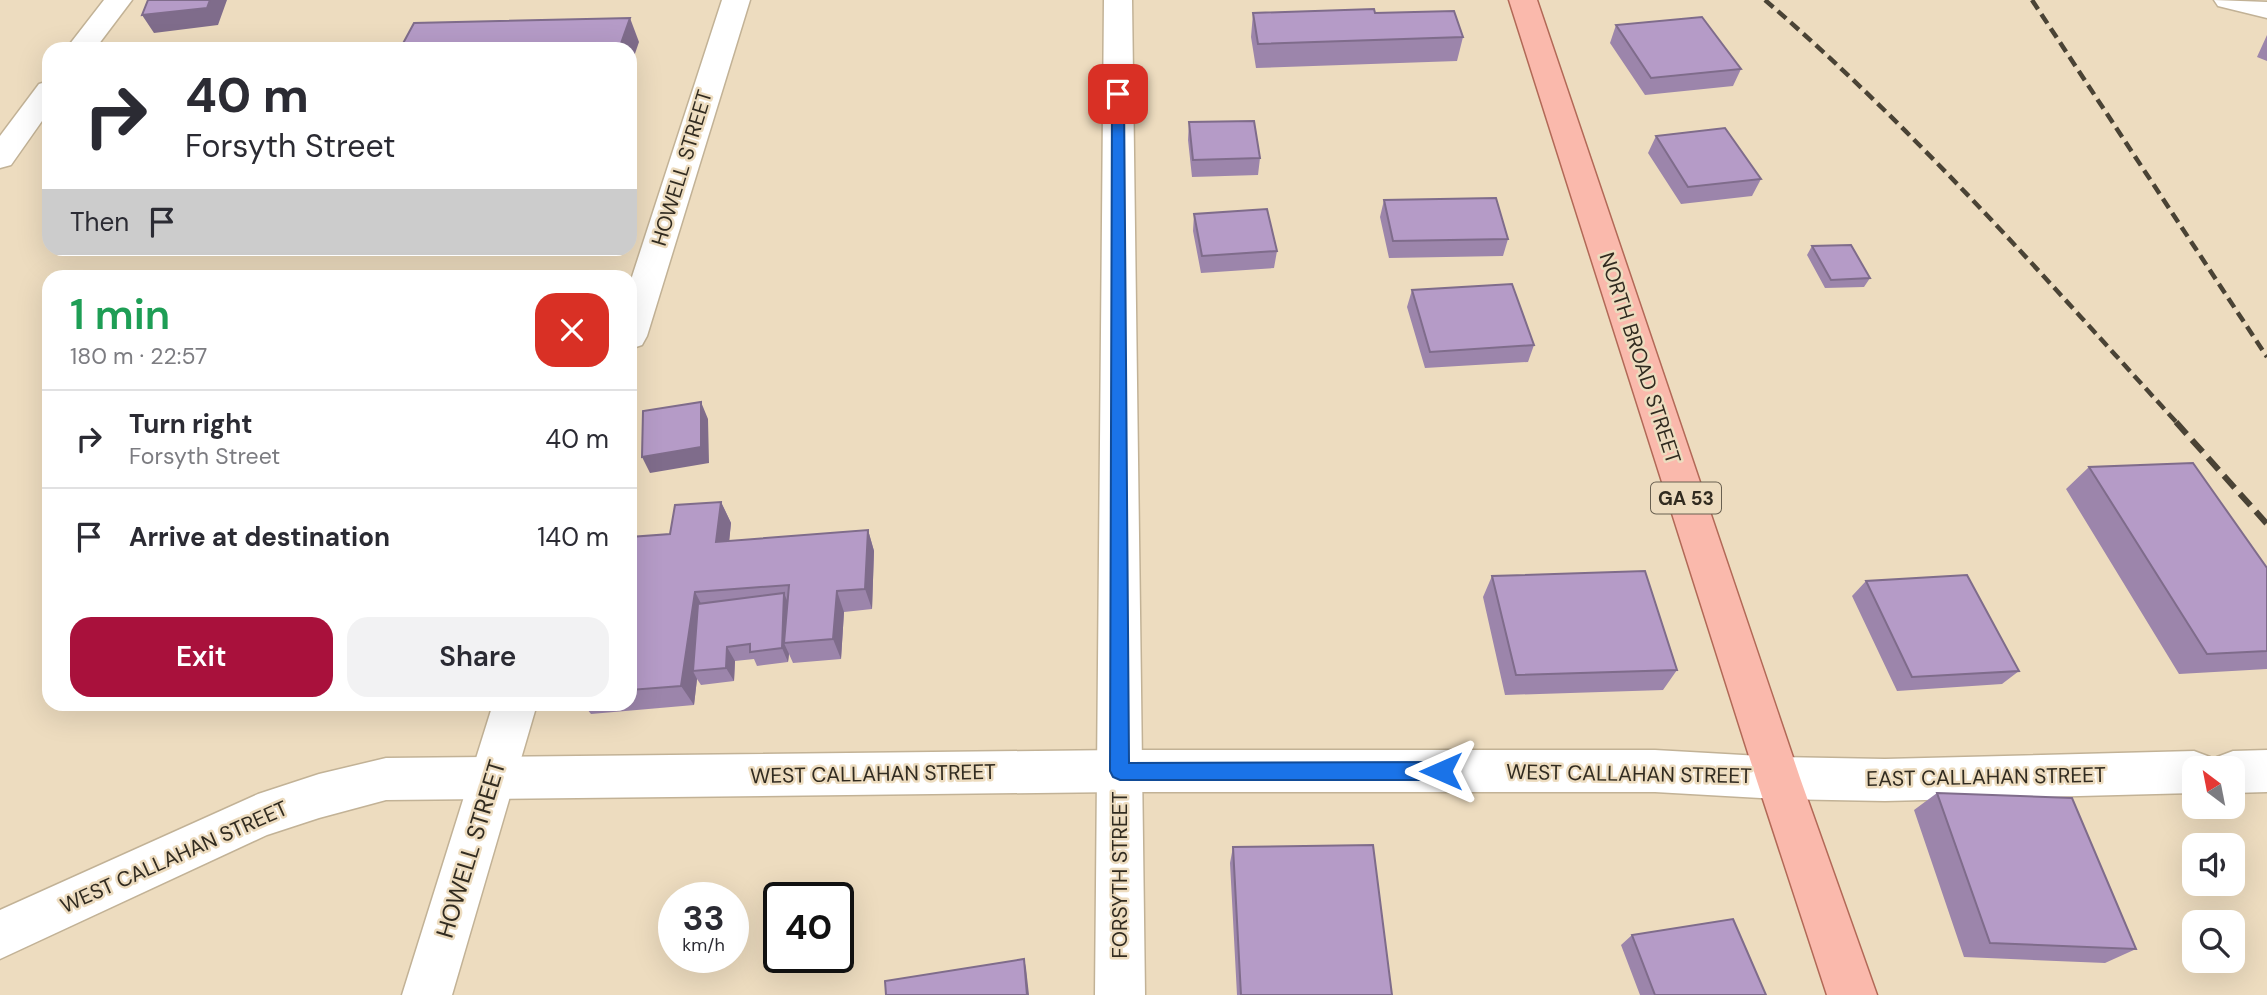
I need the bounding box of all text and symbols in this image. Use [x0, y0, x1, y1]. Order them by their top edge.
text: 40 m [185, 63, 309, 127]
pin [1088, 64, 1148, 124]
icon: right [70, 70, 161, 161]
icon: arrive [1099, 75, 1137, 113]
street label: HOWELL STREET [645, 86, 719, 249]
text: Forsyth Street [185, 125, 396, 167]
icon: arrive [143, 203, 181, 241]
text: Then [70, 205, 129, 239]
street label: NORTH BROAD STREET [1593, 249, 1687, 468]
text: 1 min [70, 287, 170, 342]
button: close [535, 293, 609, 367]
text: 180 m · 22:57 [70, 341, 207, 371]
text: Turn right [129, 407, 253, 441]
icon: right [70, 420, 108, 458]
text: 40 m [545, 422, 609, 456]
text: Forsyth Street [129, 441, 280, 471]
road number: GA 53 [1651, 482, 1721, 513]
icon: arrive [70, 518, 108, 556]
text: Arrive at destination [129, 520, 390, 554]
text: 140 m [537, 520, 609, 554]
button: Exit [70, 617, 333, 697]
button: Share [347, 617, 609, 697]
position arrow [1404, 734, 1478, 808]
street label: HOWELL STREET [429, 756, 512, 942]
north arrow [2182, 756, 2245, 819]
map controls [2182, 756, 2245, 973]
street label: WEST CALLAHAN STREET [750, 758, 996, 790]
street label: WEST CALLAHAN STREET [1506, 758, 1752, 790]
street label: EAST CALLAHAN STREET [1866, 761, 2106, 793]
street label: FORSYTH STREET [1106, 791, 1134, 958]
street label: WEST CALLAHAN STREET [56, 794, 292, 920]
button: sound [2182, 833, 2245, 896]
speed limit sign: 40 [763, 882, 854, 973]
text: 33 [682, 895, 725, 941]
button: search [2182, 910, 2245, 973]
text: km/h [682, 933, 725, 957]

